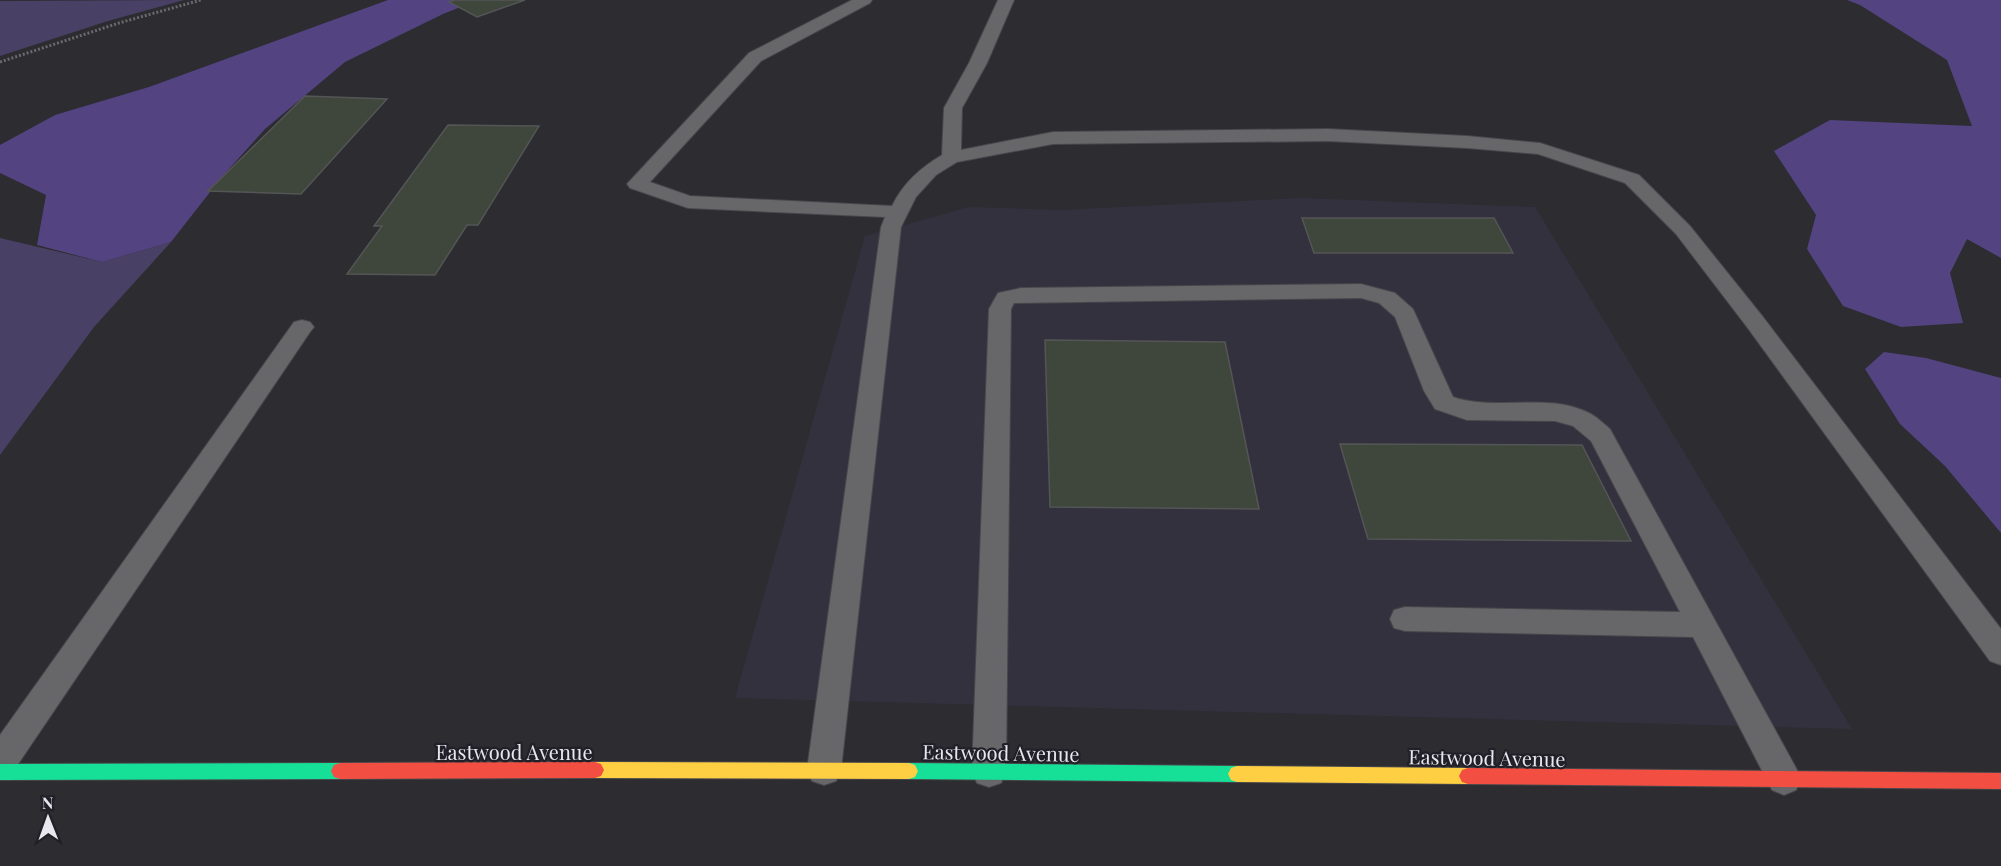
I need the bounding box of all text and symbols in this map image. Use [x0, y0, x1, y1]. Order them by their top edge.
street label: Eastwood Avenue [922, 737, 1080, 767]
street label: Eastwood Avenue [435, 738, 593, 765]
street label: Eastwood Avenue [1408, 742, 1566, 772]
north arrow [18, 788, 78, 848]
text: N [42, 792, 54, 813]

